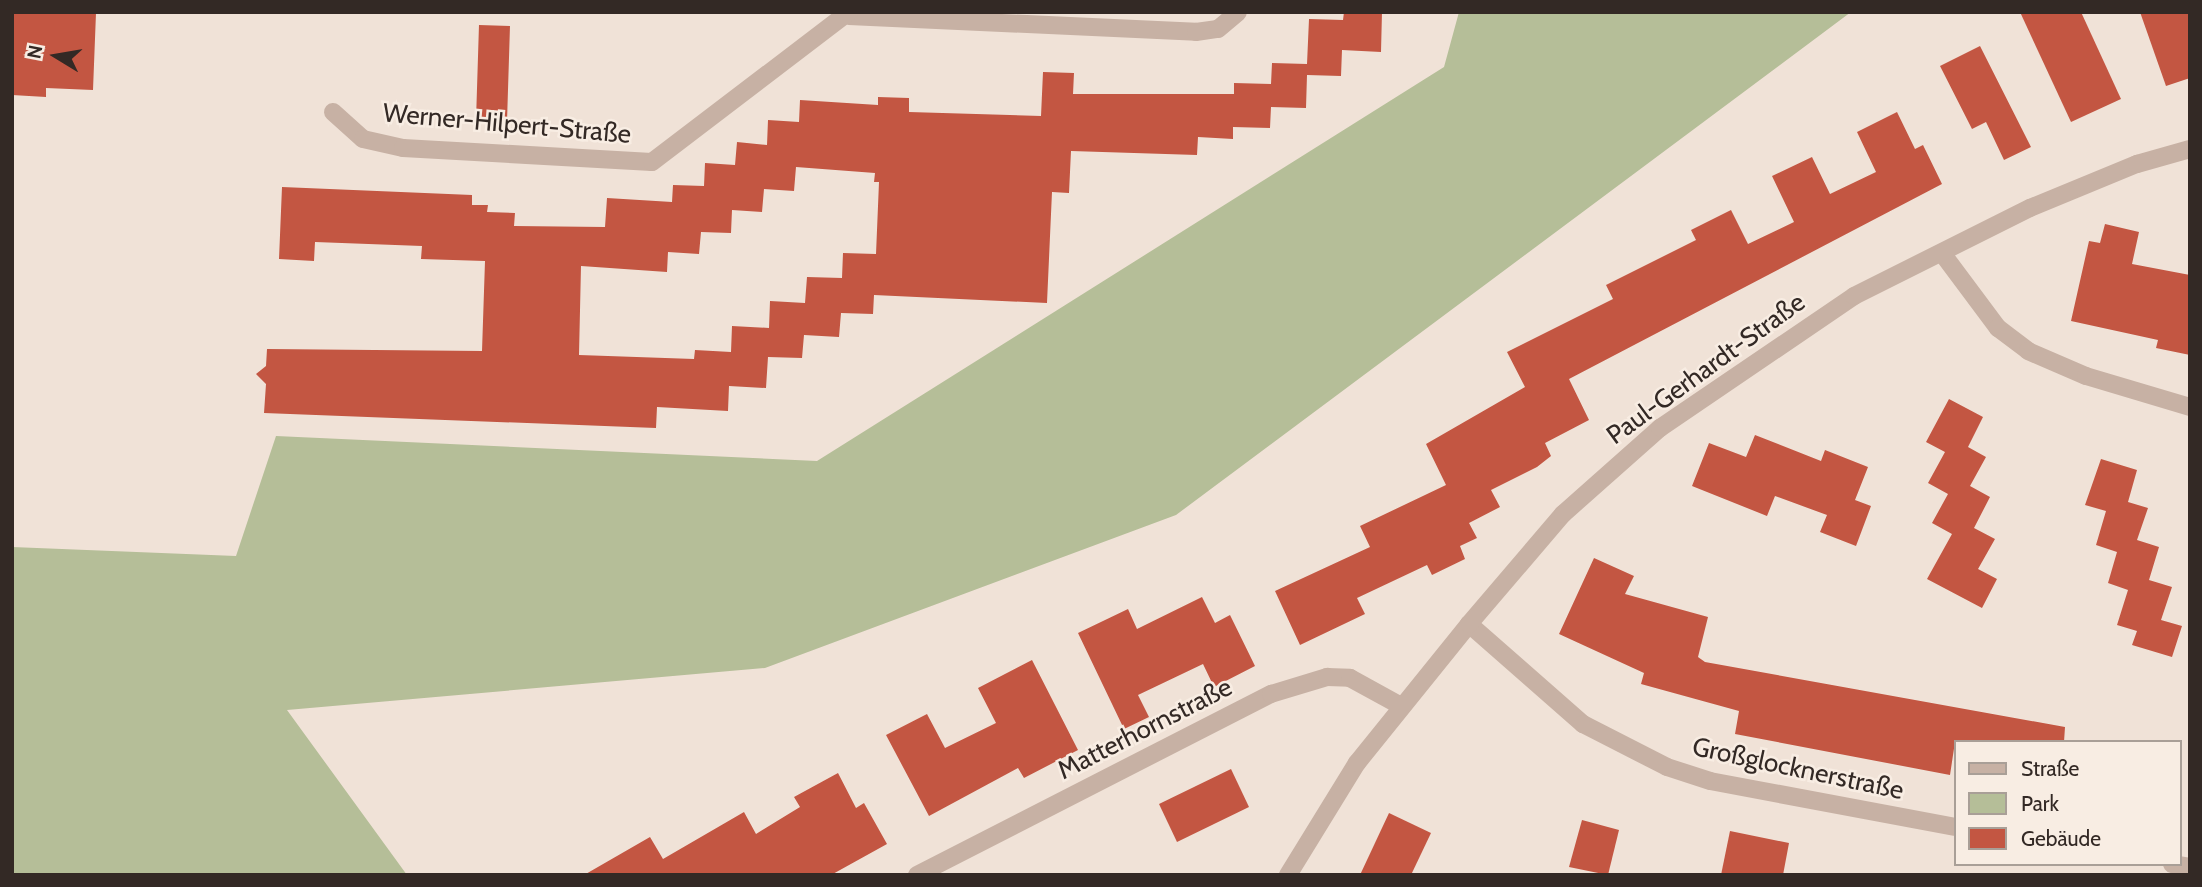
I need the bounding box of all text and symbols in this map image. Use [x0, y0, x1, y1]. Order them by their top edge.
north arrow [21, 21, 91, 91]
text: N [22, 43, 47, 61]
street label: Werner-Hilpert-Straße [382, 98, 632, 150]
street label: Paul-Gerhardt-Straße [1601, 287, 1811, 451]
street label: Matterhornstraße [1053, 672, 1237, 786]
street label: Großglocknerstraße [1689, 731, 1907, 807]
legend [1954, 740, 2181, 866]
text: Straße [2021, 756, 2079, 781]
text: Park [2021, 791, 2059, 816]
text: Gebäude [2021, 826, 2101, 851]

